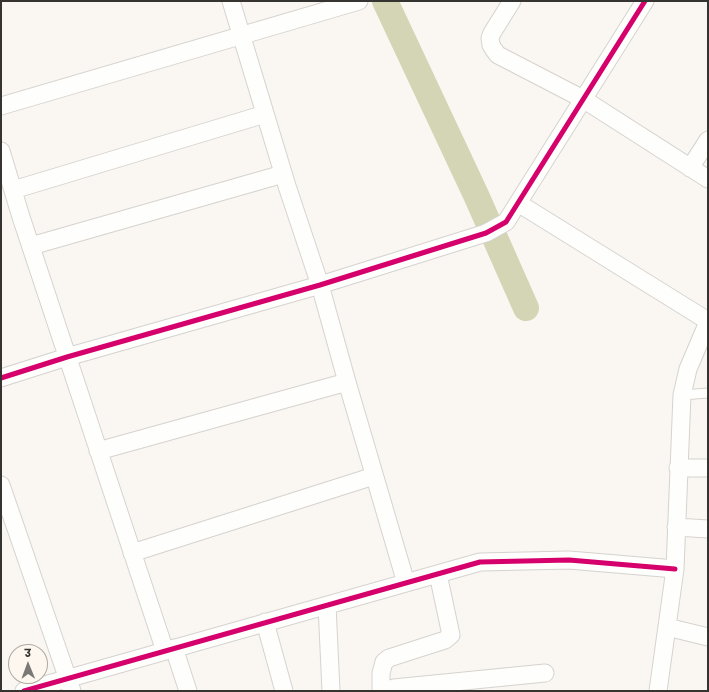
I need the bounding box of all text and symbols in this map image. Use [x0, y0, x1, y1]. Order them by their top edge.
north arrow [8, 644, 48, 684]
text: उ [25, 645, 31, 661]

